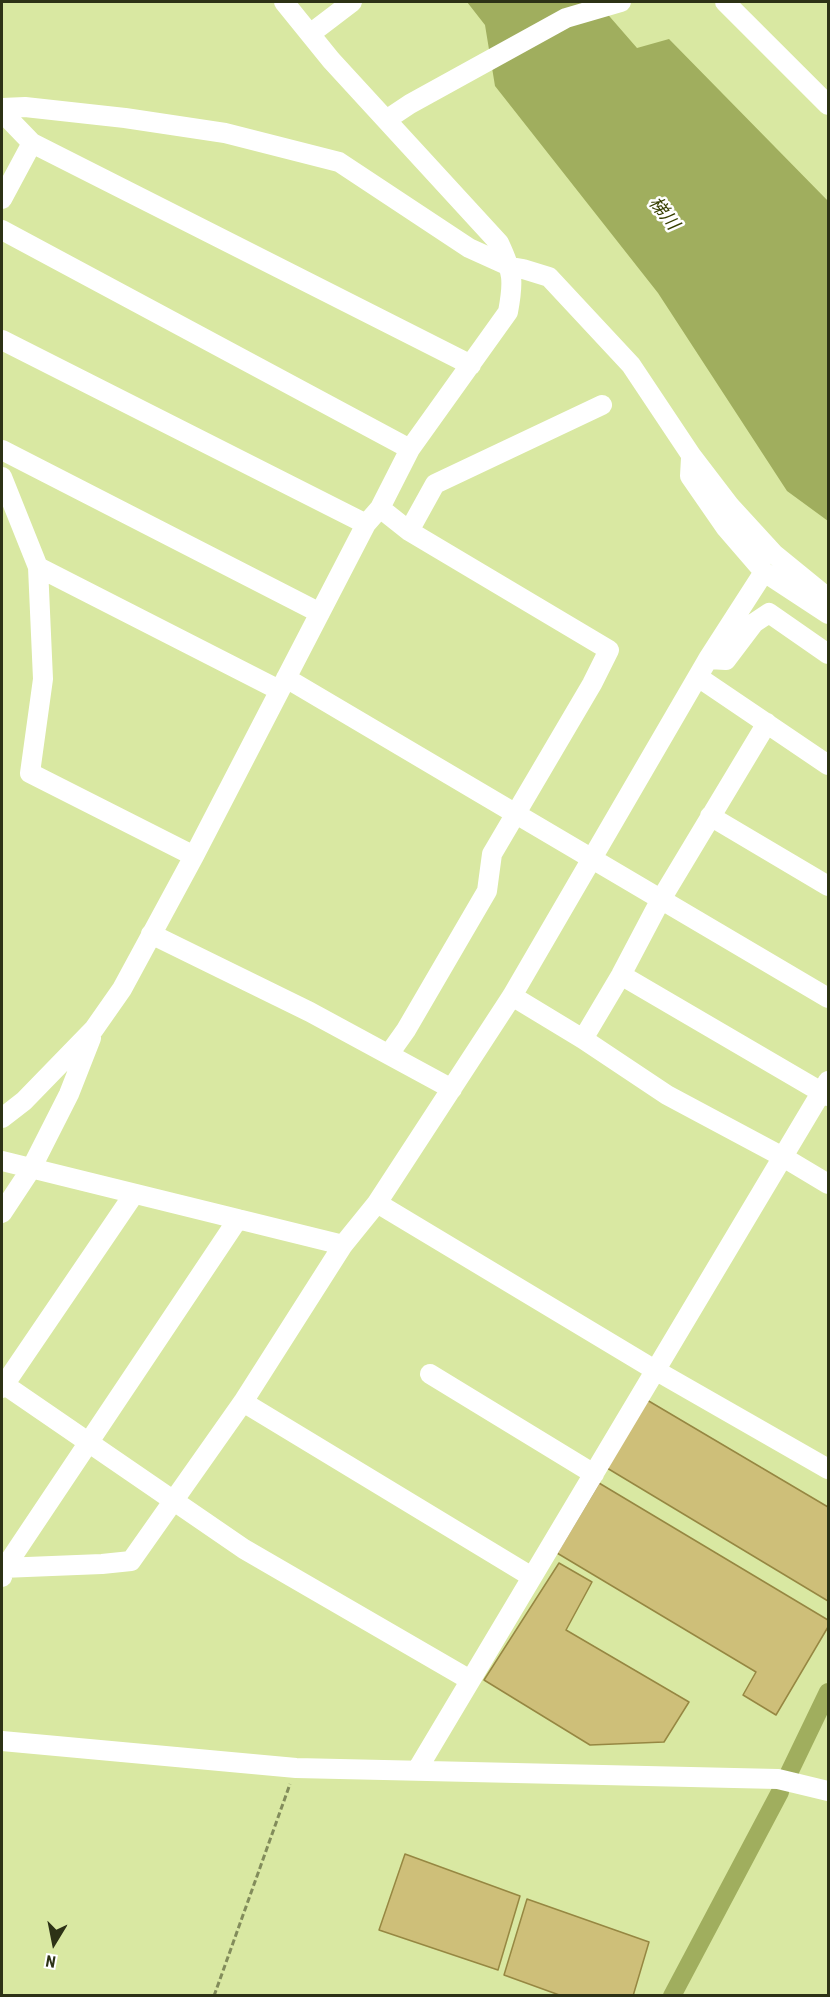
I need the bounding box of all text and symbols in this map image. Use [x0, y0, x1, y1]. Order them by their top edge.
water label: 梯川 [643, 193, 683, 235]
north arrow [24, 1913, 84, 1973]
text: N [44, 1951, 57, 1971]

